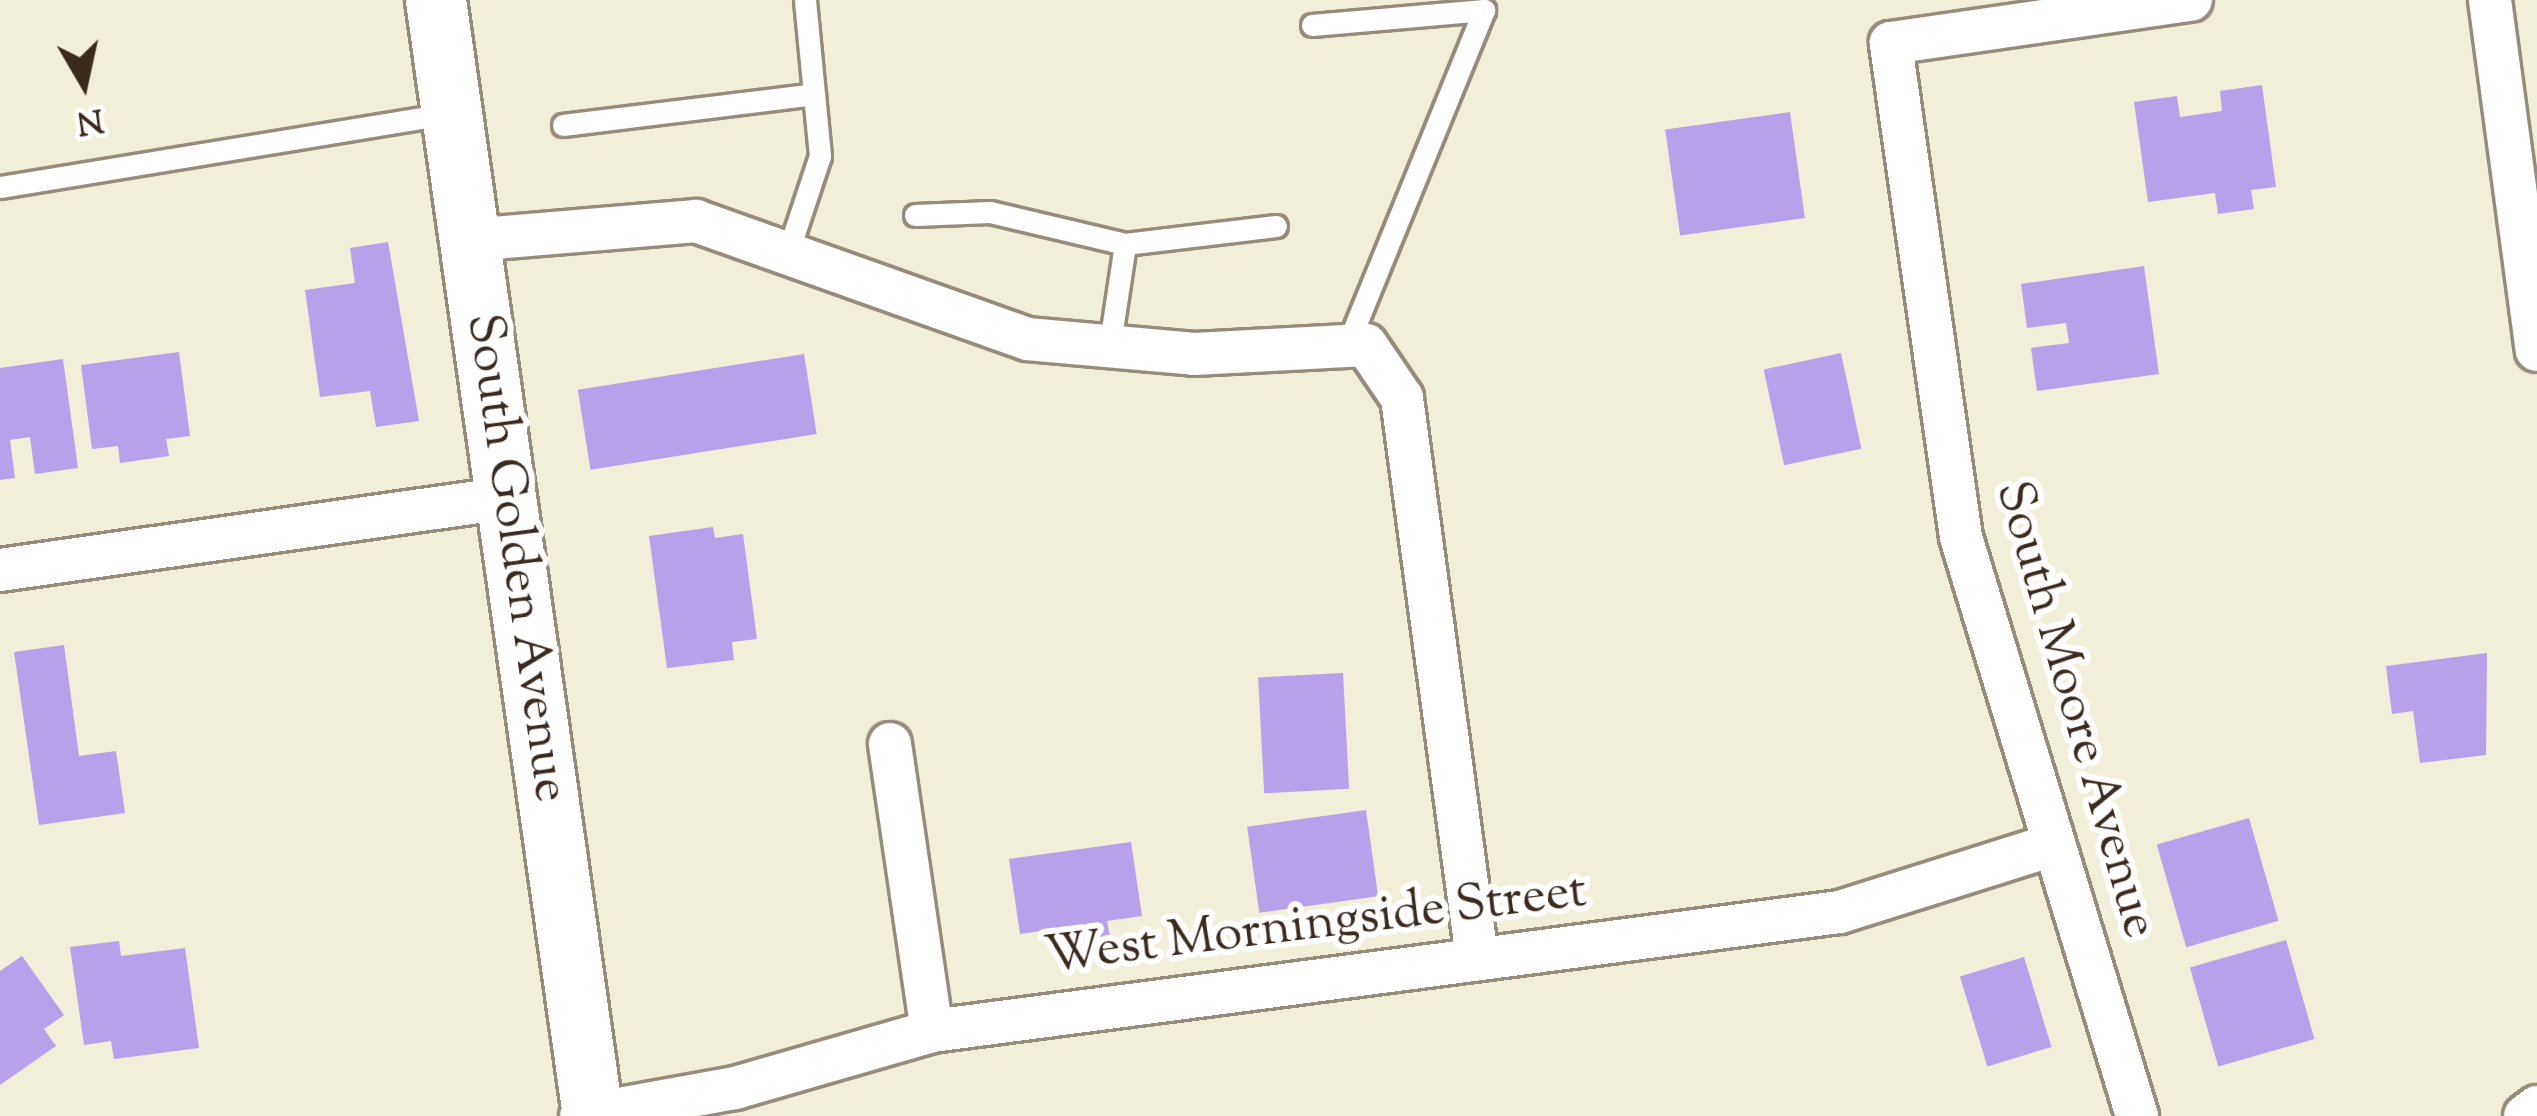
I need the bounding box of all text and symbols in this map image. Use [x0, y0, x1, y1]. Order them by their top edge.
north arrow [24, 24, 144, 144]
text: N [73, 94, 106, 145]
street label: South Golden Avenue [450, 310, 580, 806]
street label: South Moore Avenue [1980, 475, 2168, 945]
street label: West Morningside Street [1042, 862, 1590, 990]

